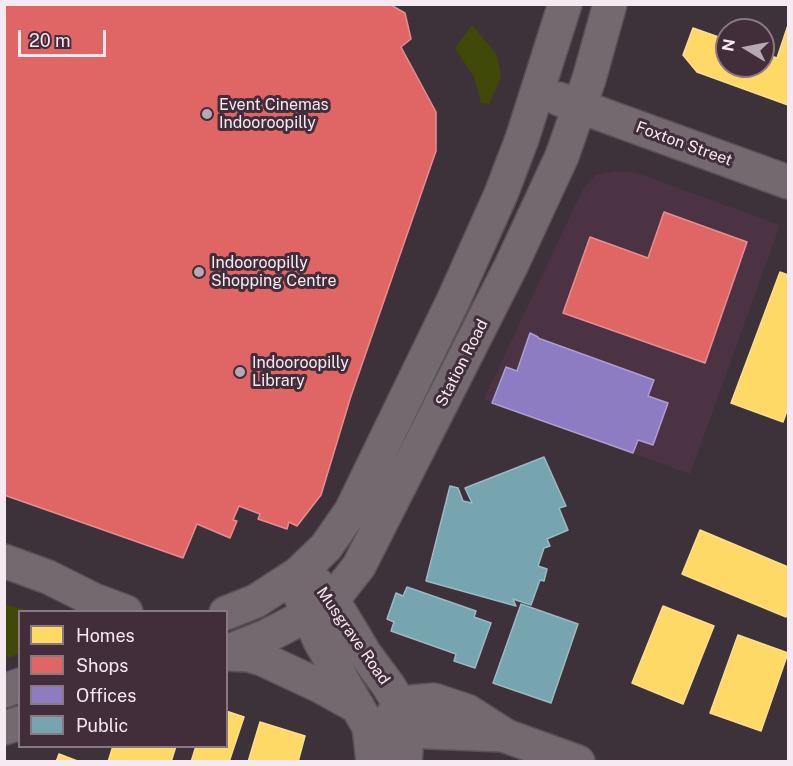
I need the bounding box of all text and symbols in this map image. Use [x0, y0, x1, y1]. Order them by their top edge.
scale bar [21, 18, 110, 56]
north arrow [715, 18, 775, 78]
text: 20 m [29, 30, 71, 51]
text: N [718, 37, 739, 53]
place label: Event Cinemas Indooroopilly [219, 95, 329, 133]
marker: Event Cinemas Indooroopilly [200, 107, 214, 121]
street label: Foxton Street [633, 118, 735, 170]
place label: Indooroopilly Shopping Centre [211, 253, 337, 291]
marker: Indooroopilly Shopping Centre [192, 265, 206, 279]
street label: Station Road [432, 316, 492, 410]
place label: Indooroopilly Library [252, 353, 349, 391]
marker: Indooroopilly Library [233, 365, 247, 379]
street label: Musgrave Road [312, 583, 394, 689]
legend [18, 610, 228, 748]
text: Homes [76, 625, 135, 646]
text: Shops [76, 655, 128, 676]
text: Offices [76, 685, 136, 706]
text: Public [76, 715, 128, 736]

